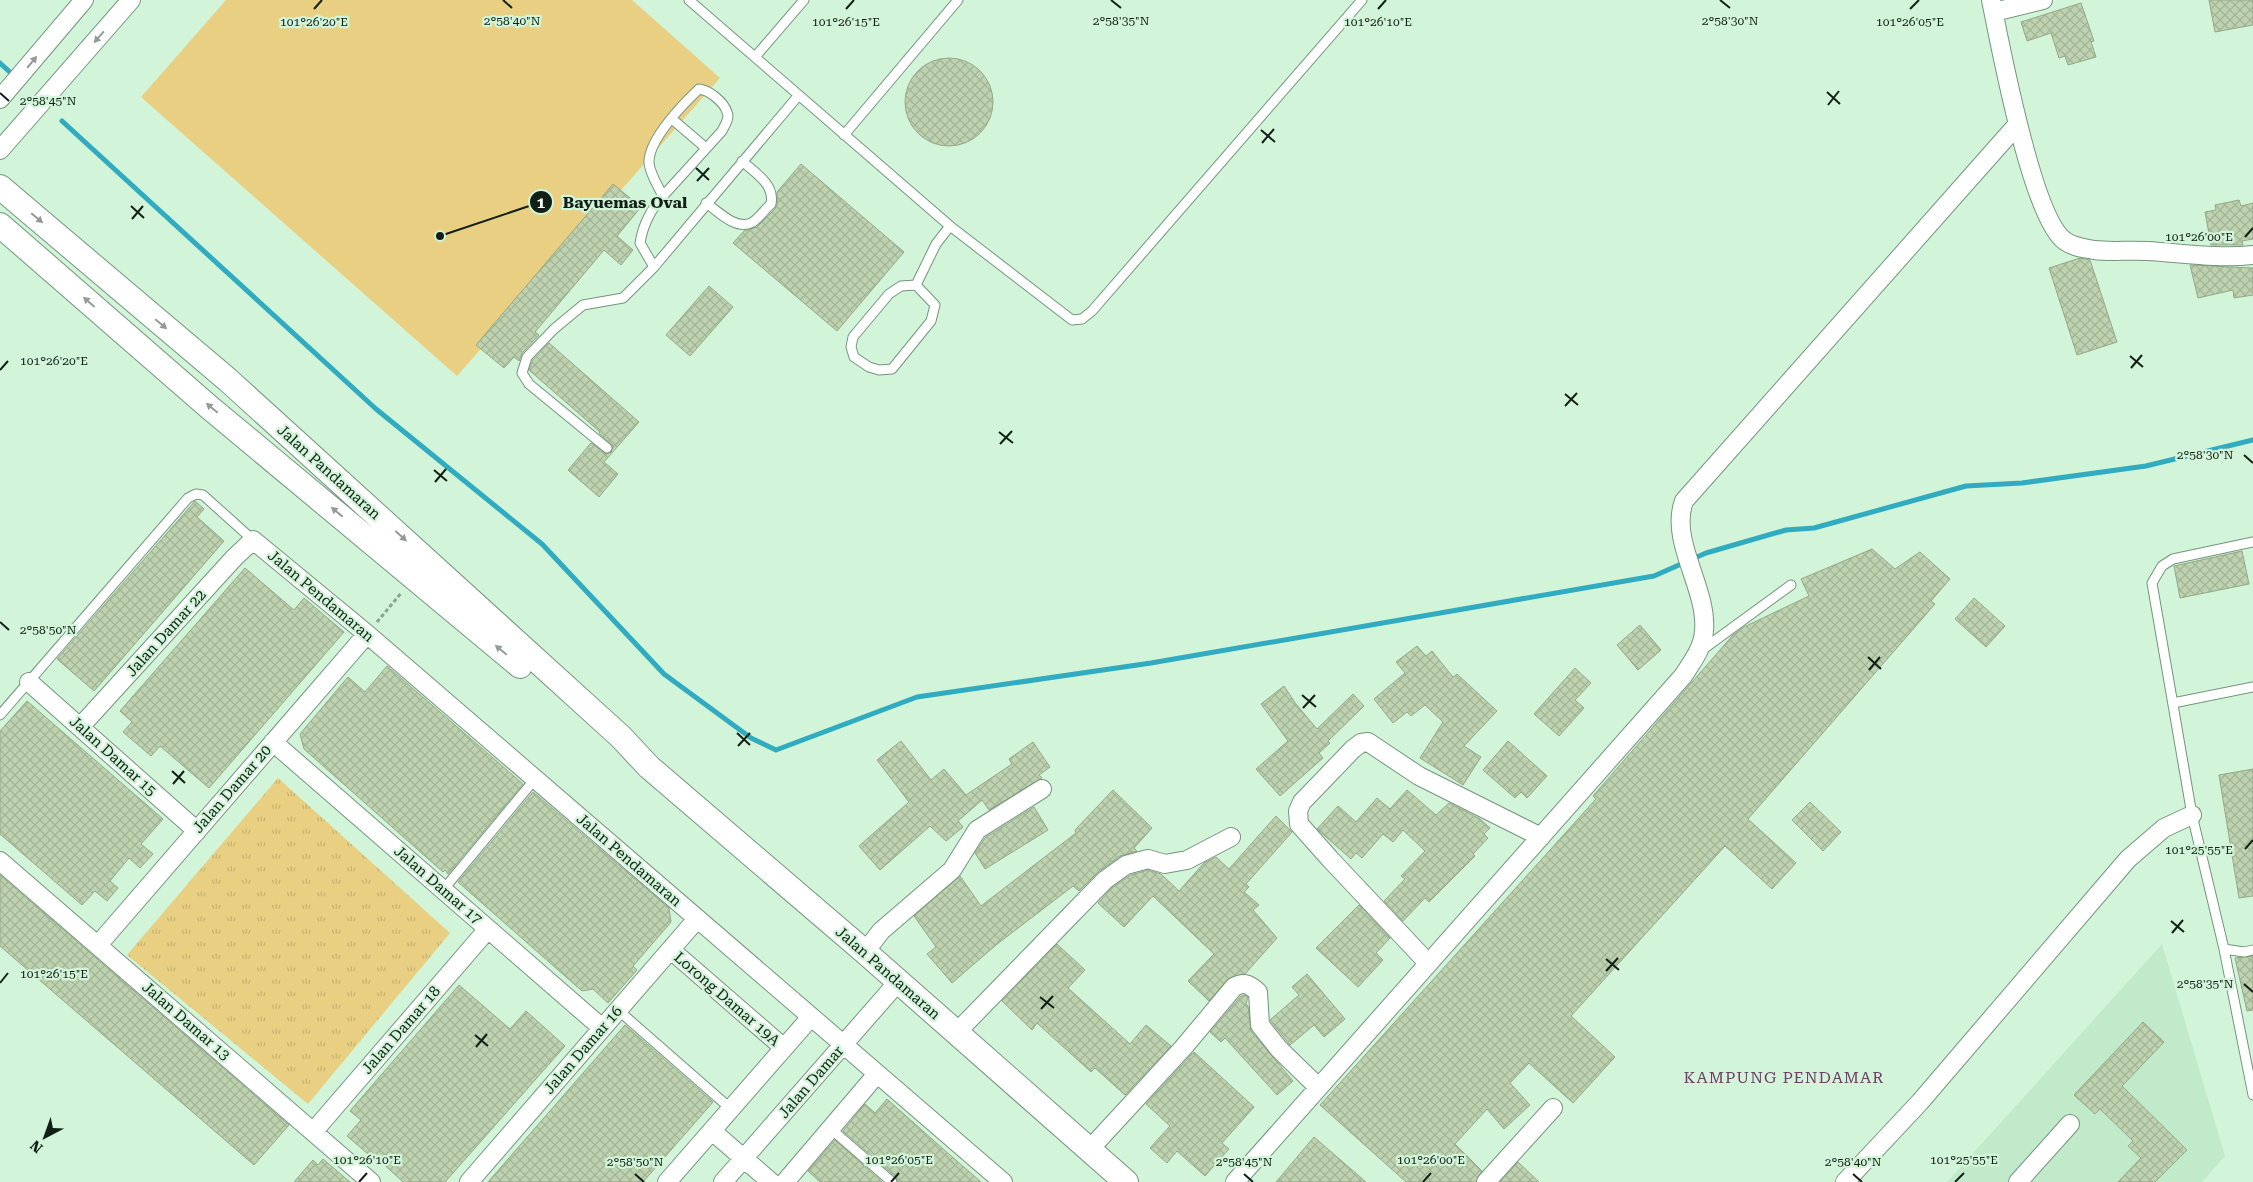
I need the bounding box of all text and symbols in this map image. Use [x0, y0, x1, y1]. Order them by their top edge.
text: 2°58'40"N [484, 14, 541, 28]
text: 2°58'35"N [1093, 14, 1150, 28]
text: 2°58'30"N [1702, 14, 1759, 28]
text: 101°26'20"E [280, 15, 348, 29]
text: 101°26'15"E [812, 15, 880, 29]
text: 101°26'10"E [1344, 15, 1412, 29]
text: 101°26'05"E [1876, 15, 1944, 29]
one-way arrow [93, 30, 105, 42]
one-way arrow [26, 56, 37, 69]
text: 2°58'45"N [20, 94, 77, 108]
callout: Bayuemas Oval [528, 187, 697, 218]
text: Bayuemas Oval [563, 193, 688, 212]
text: 1 [537, 194, 546, 212]
one-way arrow [30, 213, 43, 224]
text: 101°26'00"E [2165, 230, 2233, 244]
one-way arrow [83, 296, 95, 308]
one-way arrow [154, 318, 167, 329]
text: 101°26'20"E [20, 354, 88, 368]
one-way arrow [205, 403, 218, 414]
street label: Jalan Pandamaran [274, 421, 385, 523]
text: 2°58'30"N [2177, 448, 2234, 462]
one-way arrow [331, 506, 344, 517]
one-way arrow [394, 530, 406, 542]
street label: Jalan Pendamaran [264, 546, 378, 646]
street label: Jalan Damar 22 [122, 586, 210, 680]
text: 2°58'50"N [20, 623, 77, 637]
one-way arrow [496, 644, 508, 656]
street label: Jalan Damar 15 [66, 712, 160, 800]
street label: Jalan Damar 20 [189, 741, 275, 837]
street label: Jalan Pendamaran [573, 810, 685, 911]
street label: Jalan Damar 17 [390, 842, 486, 928]
text: 101°25'55"E [2165, 843, 2233, 857]
street label: Jalan Pandamaran [832, 923, 944, 1024]
street label: Lorong Damar 19A [670, 948, 784, 1050]
text: 101°26'15"E [20, 967, 88, 981]
text: 2°58'35"N [2177, 977, 2234, 991]
street label: Jalan Damar 13 [138, 978, 234, 1064]
street label: Jalan Damar 18 [358, 982, 444, 1078]
street label: Jalan Damar 16 [540, 1002, 626, 1098]
street label: Jalan Damar [775, 1042, 847, 1122]
district label: KAMPUNG PENDAMAR [1684, 1068, 1884, 1087]
north arrow [20, 1112, 70, 1162]
text: N [27, 1137, 46, 1156]
text: 101°26'10"E [333, 1153, 401, 1167]
text: 101°26'05"E [865, 1153, 933, 1167]
text: 101°26'00"E [1397, 1153, 1465, 1167]
text: 101°25'55"E [1930, 1153, 1998, 1167]
text: 2°58'50"N [607, 1155, 664, 1169]
text: 2°58'45"N [1216, 1155, 1273, 1169]
text: 2°58'40"N [1825, 1155, 1882, 1169]

